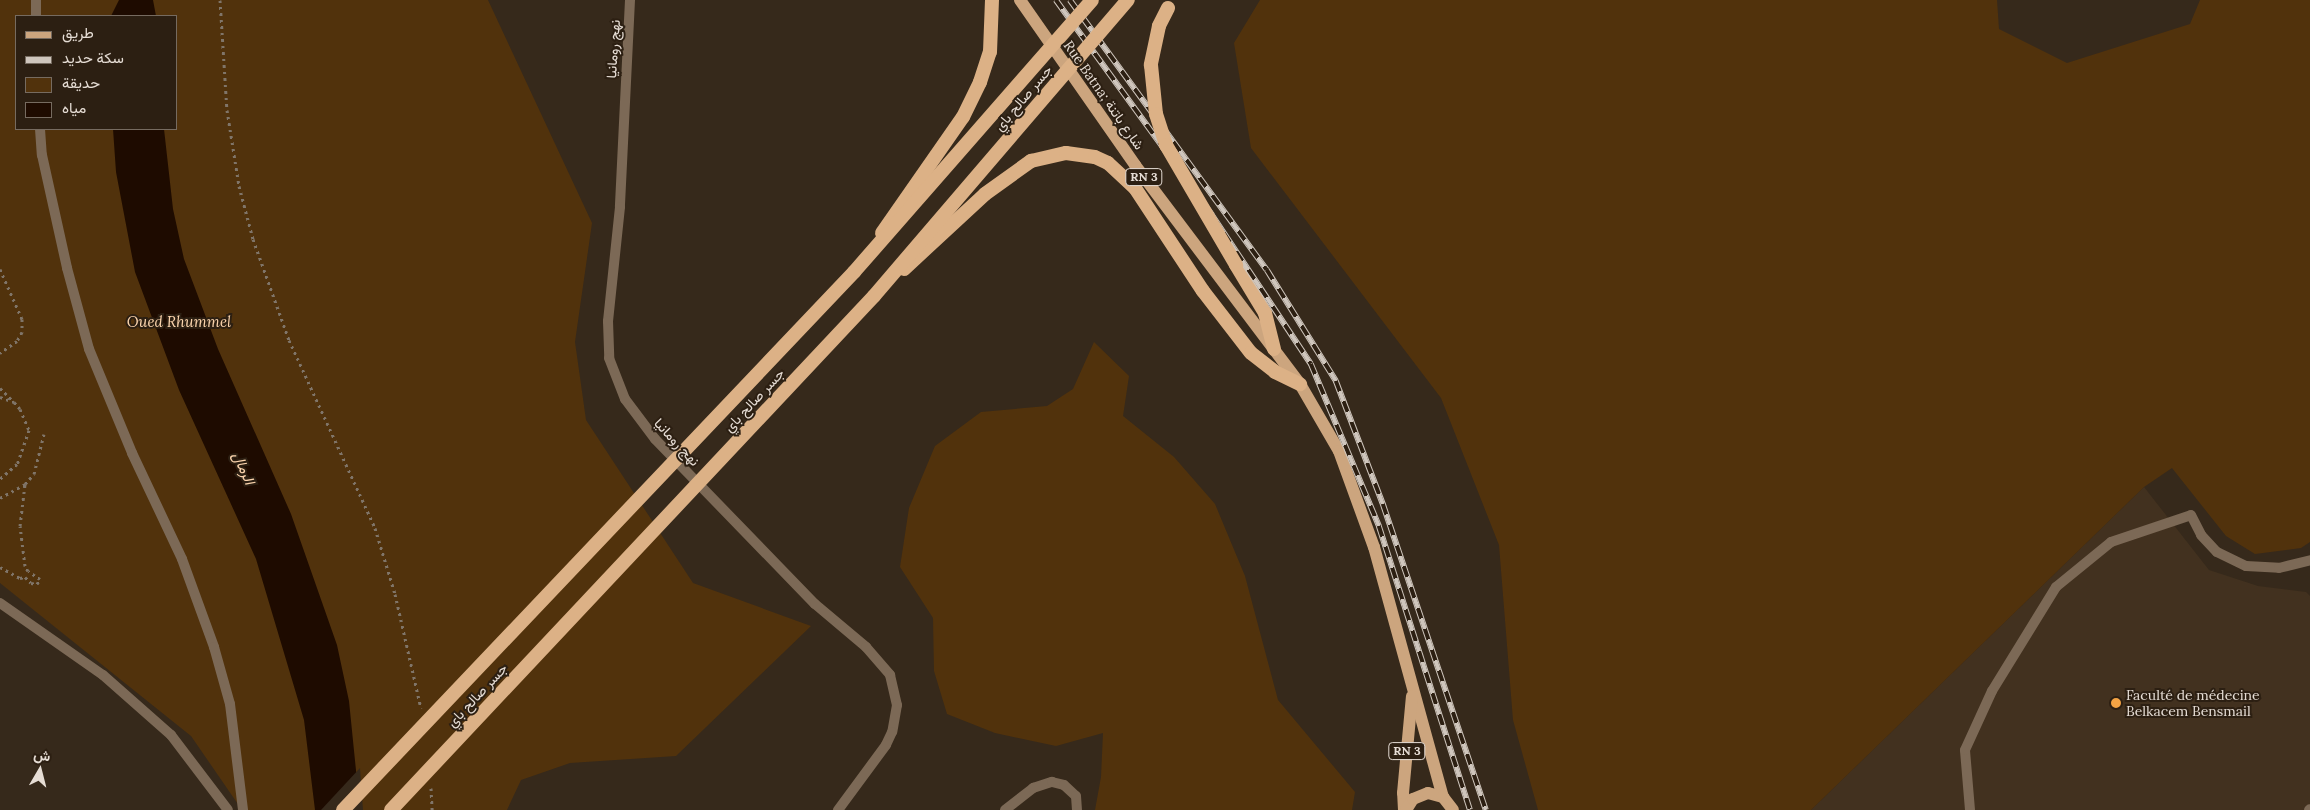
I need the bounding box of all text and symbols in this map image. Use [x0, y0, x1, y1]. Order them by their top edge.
legend [15, 15, 178, 130]
street label: نهج رومانيا [603, 19, 623, 79]
text: طريق [62, 23, 94, 42]
street label: Rue Batna; شارع باتنة [1060, 37, 1148, 153]
text: سكة حديد [62, 48, 124, 67]
street label: جسر صالح باي [991, 62, 1055, 134]
text: حديقة [62, 73, 100, 92]
text: مياه [62, 98, 86, 117]
road number: RN 3 [1125, 168, 1163, 186]
water label: Oued Rhummel [127, 313, 231, 331]
street label: جسر صالح باي [720, 365, 788, 435]
street label: نهج رومانيا [651, 415, 703, 469]
water label: الرمال [229, 449, 259, 487]
street label: جسر صالح باي [443, 660, 511, 730]
place label: Faculté de médecine Belkacem Bensmail [2126, 687, 2260, 720]
marker: Faculté de médecine Belkacem Bensmail [2110, 697, 2122, 709]
road number: RN 3 [1388, 741, 1426, 760]
north arrow [15, 745, 65, 795]
text: ش [32, 745, 52, 765]

